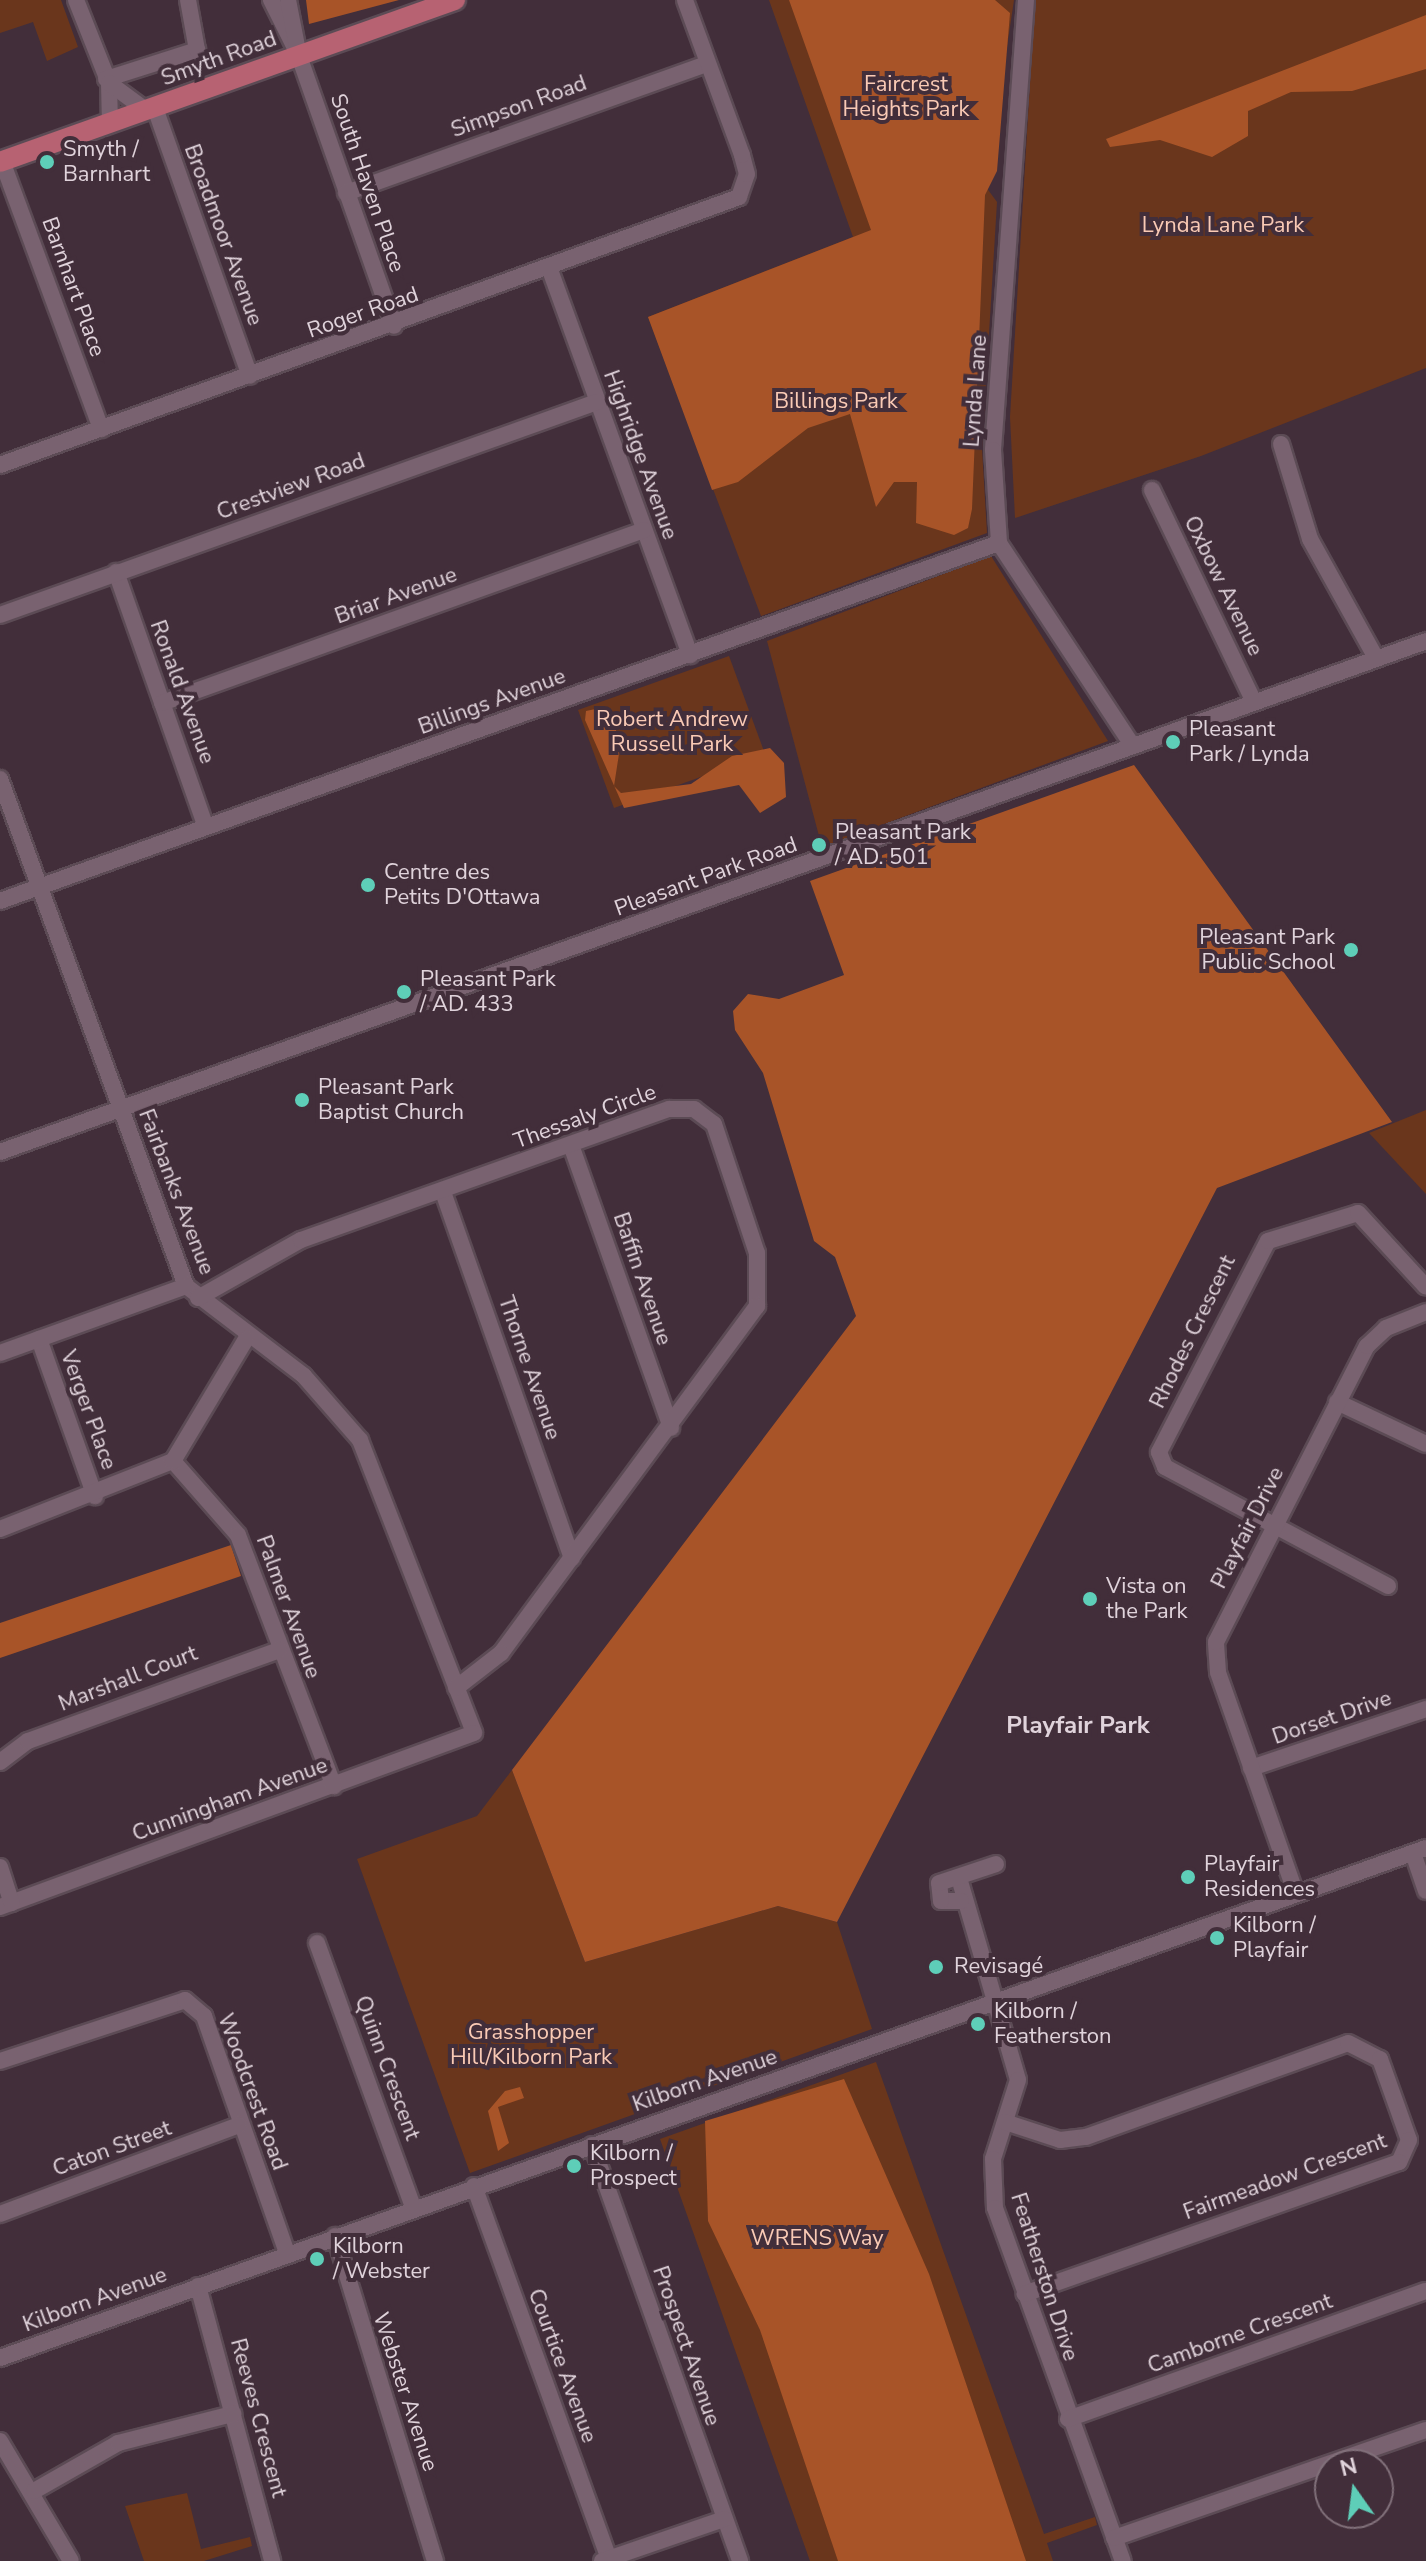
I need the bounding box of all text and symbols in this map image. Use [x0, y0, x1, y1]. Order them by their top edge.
street label: Smyth Road [158, 26, 280, 92]
street label: Simpson Road [448, 70, 590, 144]
park label: Faircrest Heights Park [843, 71, 969, 122]
street label: South Haven Place [324, 90, 410, 276]
place label: Smyth / Barnhart [63, 136, 150, 188]
street label: Broadmoor Avenue [178, 141, 268, 329]
marker: Smyth / Barnhart [38, 153, 56, 171]
park label: Lynda Lane Park [1142, 213, 1304, 239]
street label: Barnhart Place [36, 214, 110, 360]
street label: Roger Road [304, 282, 422, 344]
street label: Lynda Lane [959, 334, 993, 448]
street label: Highridge Avenue [597, 367, 683, 543]
park label: Billings Park [774, 389, 898, 415]
street label: Crestview Road [213, 448, 369, 526]
street label: Oxbow Avenue [1178, 512, 1268, 660]
street label: Briar Avenue [331, 562, 461, 630]
street label: Ronald Avenue [144, 617, 220, 767]
street label: Billings Avenue [415, 663, 569, 741]
park label: Robert Andrew Russell Park [596, 706, 748, 758]
place label: Pleasant Park / Lynda [1189, 716, 1310, 768]
marker: Pleasant Park / Lynda [1164, 733, 1182, 751]
place label: Pleasant Park / AD. 501 [835, 819, 971, 870]
street label: Pleasant Park Road [611, 832, 801, 922]
marker: Pleasant Park / AD. 501 [810, 836, 828, 854]
place label: Centre des Petits D'Ottawa [384, 859, 541, 910]
marker: Centre des Petits D'Ottawa [359, 876, 377, 894]
place label: Pleasant Park Public School [1199, 924, 1335, 976]
marker: Pleasant Park Public School [1342, 941, 1360, 959]
place label: Pleasant Park / AD. 433 [420, 966, 556, 1018]
marker: Pleasant Park / AD. 433 [395, 983, 413, 1001]
place label: Pleasant Park Baptist Church [318, 1074, 464, 1126]
street label: Thessaly Circle [510, 1079, 660, 1155]
marker: Pleasant Park Baptist Church [293, 1091, 311, 1109]
street label: Fairbanks Avenue [132, 1106, 220, 1278]
street label: Baffin Avenue [607, 1209, 677, 1349]
street label: Rhodes Crescent [1145, 1251, 1241, 1413]
street label: Thorne Avenue [492, 1293, 566, 1443]
street label: Verger Place [54, 1347, 122, 1473]
street label: Playfair Drive [1206, 1463, 1290, 1593]
street label: Palmer Avenue [250, 1532, 326, 1682]
place label: Vista on the Park [1106, 1573, 1187, 1624]
marker: Vista on the Park [1081, 1590, 1099, 1608]
street label: Marshall Court [55, 1640, 201, 1718]
street label: Dorset Drive [1269, 1685, 1395, 1751]
district label: Playfair Park [1006, 1712, 1150, 1740]
street label: Cunningham Avenue [129, 1752, 331, 1848]
place label: Playfair Residences [1204, 1851, 1315, 1902]
marker: Playfair Residences [1179, 1868, 1197, 1886]
place label: Kilborn / Playfair [1233, 1912, 1316, 1964]
marker: Kilborn / Playfair [1208, 1929, 1226, 1947]
place label: Revisagé [954, 1954, 1043, 1980]
marker: Revisagé [925, 1956, 947, 1978]
street label: Quinn Crescent [349, 1992, 425, 2144]
place label: Kilborn / Featherston [994, 1998, 1111, 2050]
street label: Woodcrest Road [211, 2010, 293, 2174]
marker: Kilborn / Featherston [969, 2015, 987, 2033]
park label: Grasshopper Hill/Kilborn Park [450, 2019, 612, 2070]
street label: Kilborn Avenue [629, 2044, 781, 2118]
street label: Caton Street [49, 2115, 175, 2183]
street label: Fairmeadow Crescent [1180, 2128, 1390, 2226]
place label: Kilborn / Prospect [590, 2140, 677, 2192]
marker: Kilborn / Prospect [565, 2157, 583, 2175]
street label: Featherston Drive [1004, 2190, 1084, 2364]
park label: WRENS Way [750, 2226, 884, 2252]
place label: Kilborn / Webster [333, 2233, 430, 2284]
marker: Kilborn / Webster [308, 2250, 326, 2268]
street label: Kilborn Avenue [19, 2262, 171, 2338]
street label: Prospect Avenue [646, 2263, 726, 2429]
street label: Courtice Avenue [522, 2285, 602, 2447]
street label: Camborne Crescent [1144, 2288, 1336, 2380]
street label: Webster Avenue [367, 2309, 443, 2475]
street label: Reeves Crescent [224, 2336, 292, 2500]
north arrow [1314, 2449, 1394, 2529]
text: N [1337, 2451, 1360, 2484]

